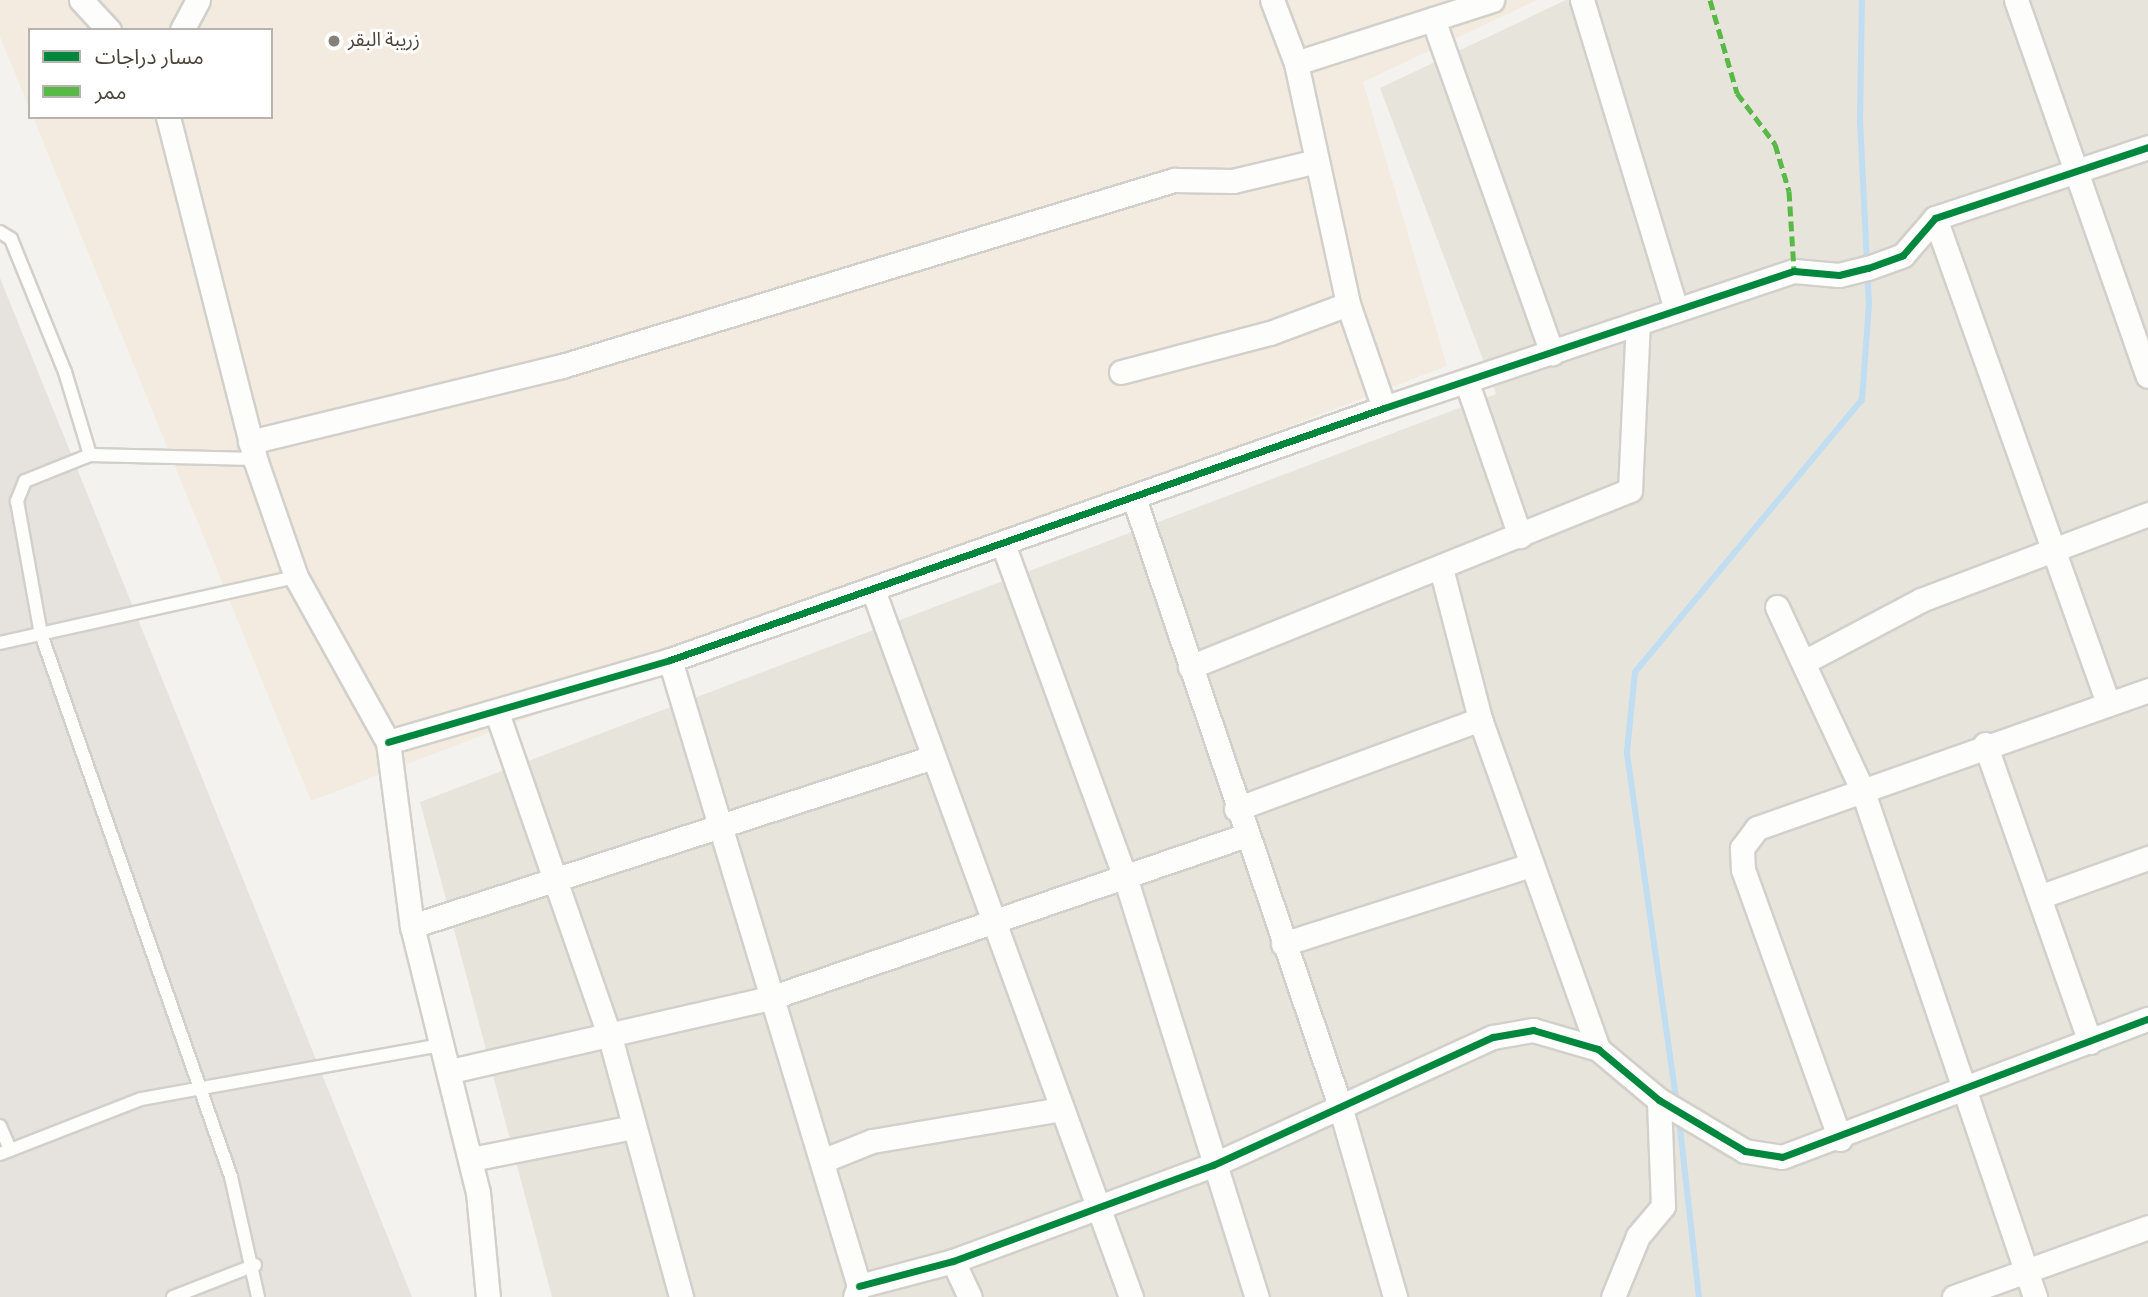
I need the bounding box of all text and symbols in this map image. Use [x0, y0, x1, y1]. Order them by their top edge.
legend [28, 28, 273, 119]
place label: زريبة البقر [348, 30, 420, 52]
marker: زريبة البقر [326, 33, 342, 49]
text: مسار دراجات [95, 44, 204, 70]
text: ممر [95, 79, 126, 105]

